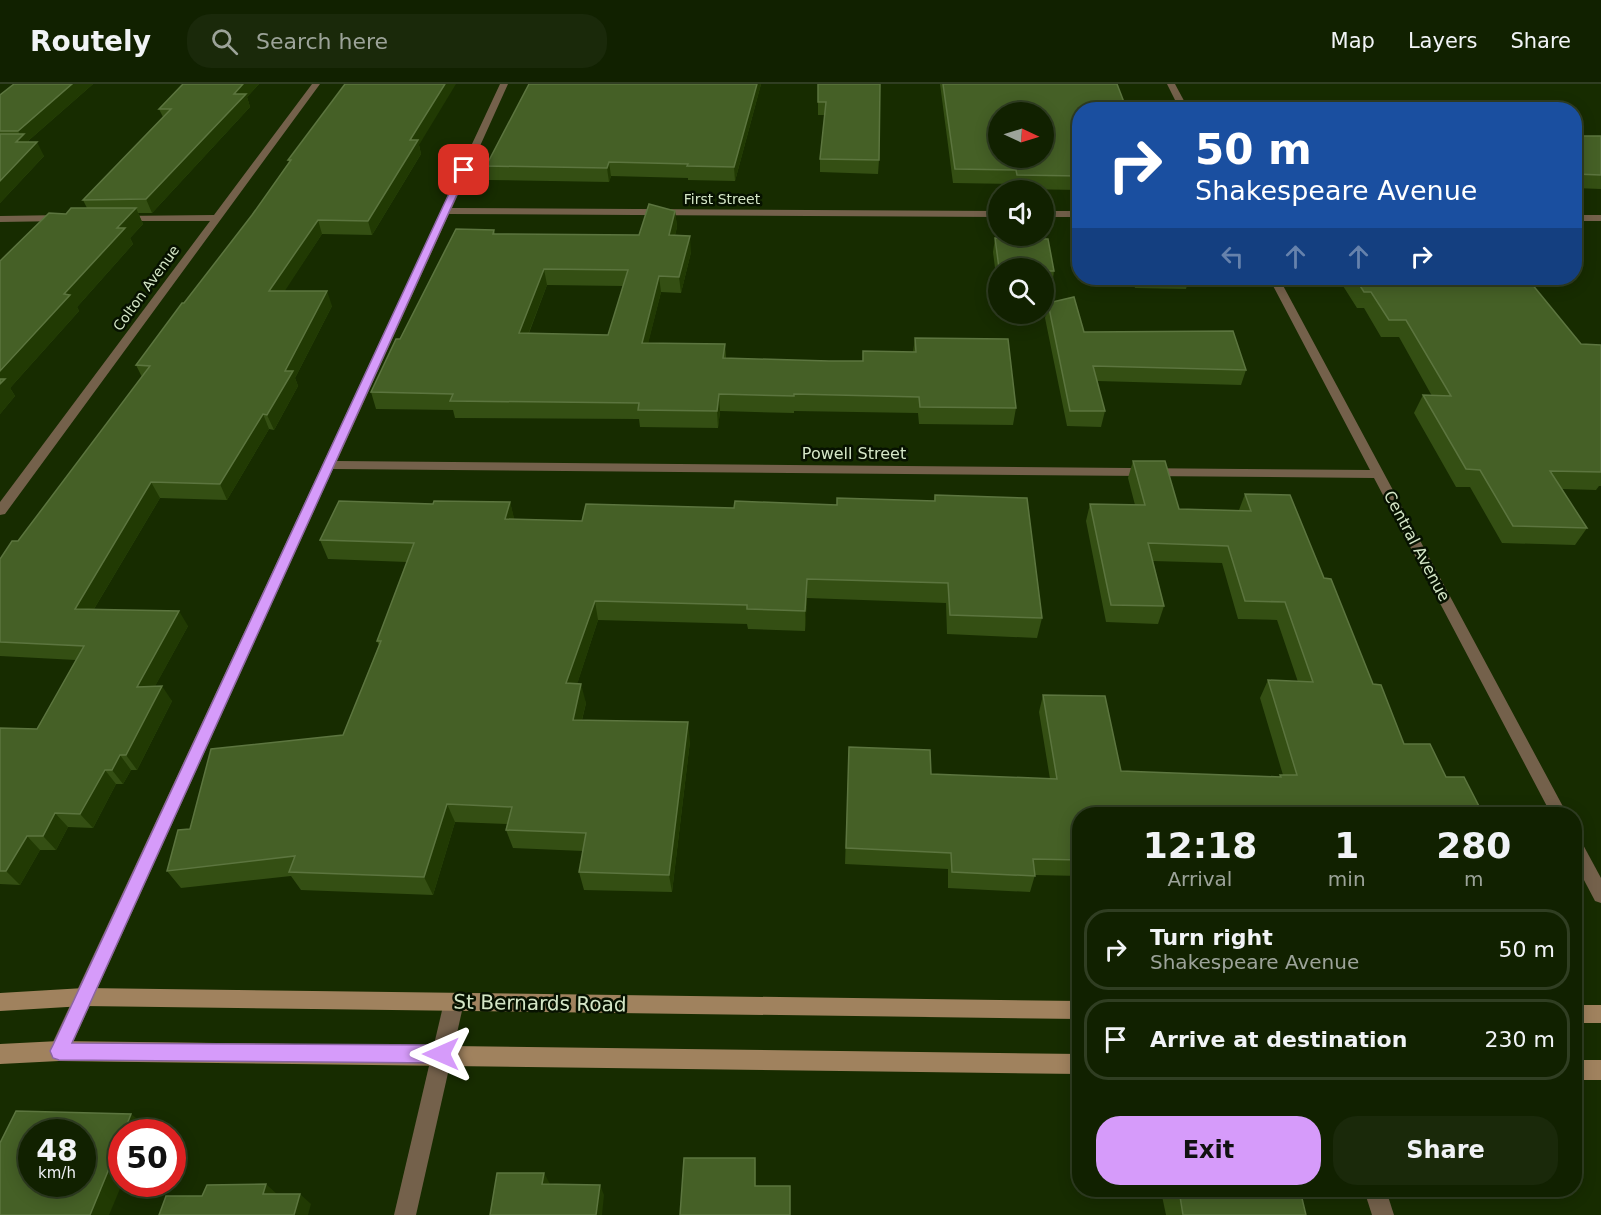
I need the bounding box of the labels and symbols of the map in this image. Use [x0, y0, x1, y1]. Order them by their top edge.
north arrow [988, 102, 1054, 168]
pin [438, 144, 489, 195]
street label: First Street [684, 191, 761, 207]
street label: Colton Avenue [110, 242, 182, 334]
street label: Powell Street [802, 444, 906, 463]
street label: Central Avenue [1380, 487, 1454, 605]
street label: St Bernards Road [453, 989, 627, 1017]
position arrow [409, 1022, 473, 1086]
speed limit sign: 50 [108, 1119, 186, 1197]

